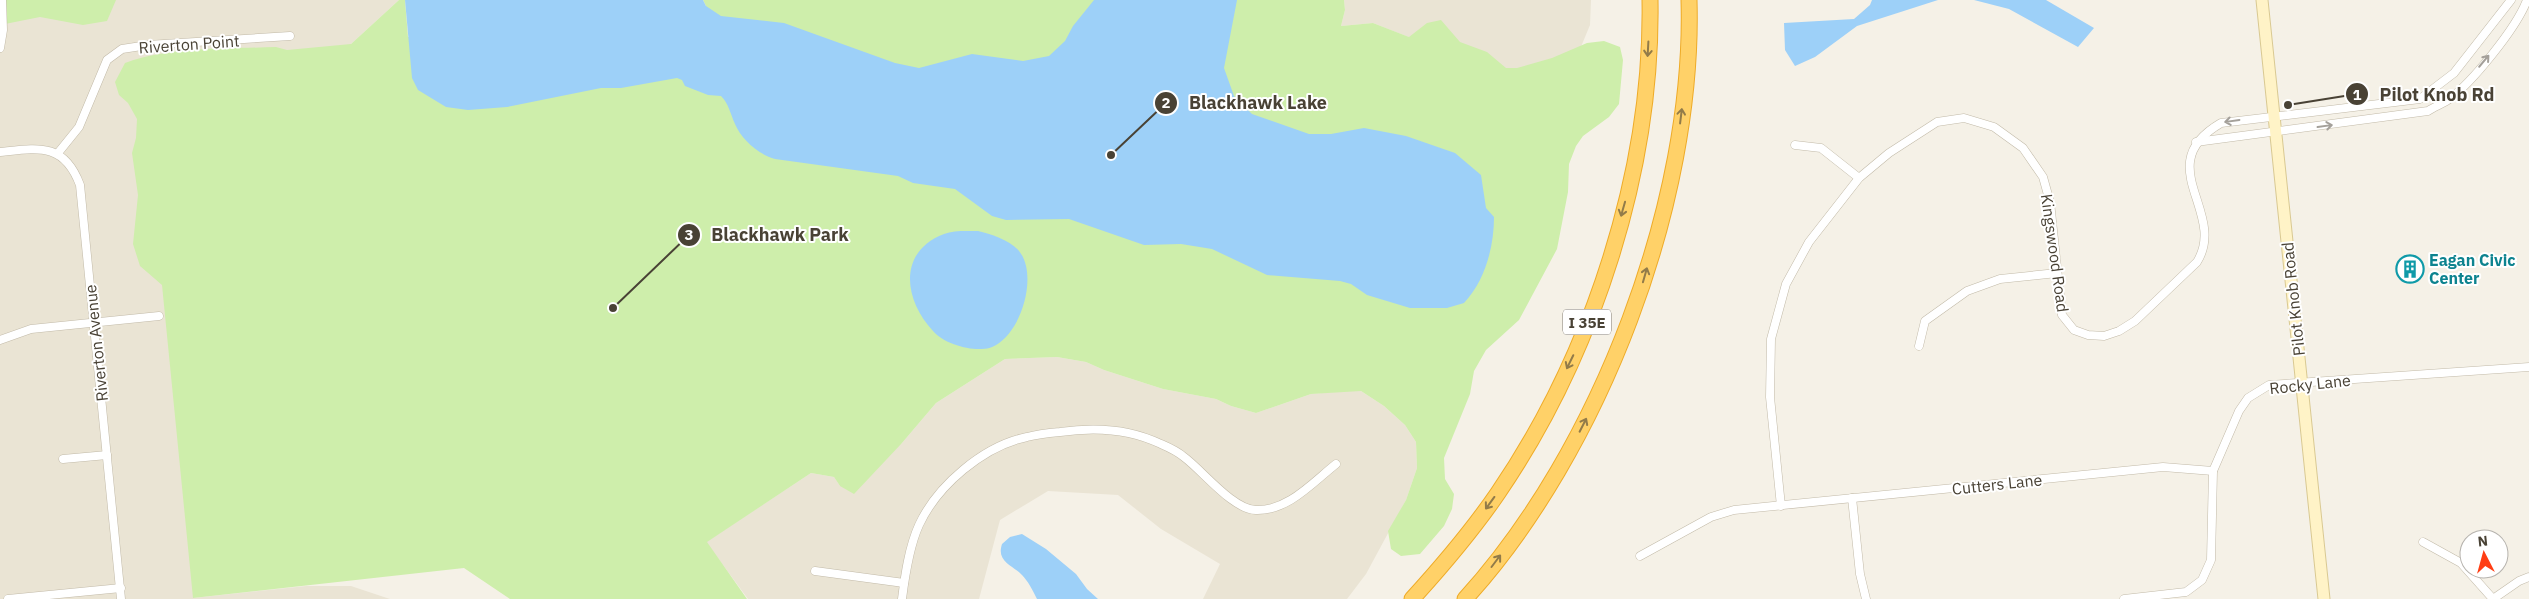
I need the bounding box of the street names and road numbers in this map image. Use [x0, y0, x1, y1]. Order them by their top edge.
street label: Riverton Point [138, 30, 240, 58]
street label: Kingswood Road [2037, 193, 2073, 313]
street label: Pilot Knob Road [2277, 241, 2309, 357]
street label: Riverton Avenue [80, 283, 112, 402]
road number: I 35E [1563, 310, 1611, 334]
street label: Rocky Lane [2268, 370, 2352, 398]
street label: Cutters Lane [1951, 469, 2043, 499]

